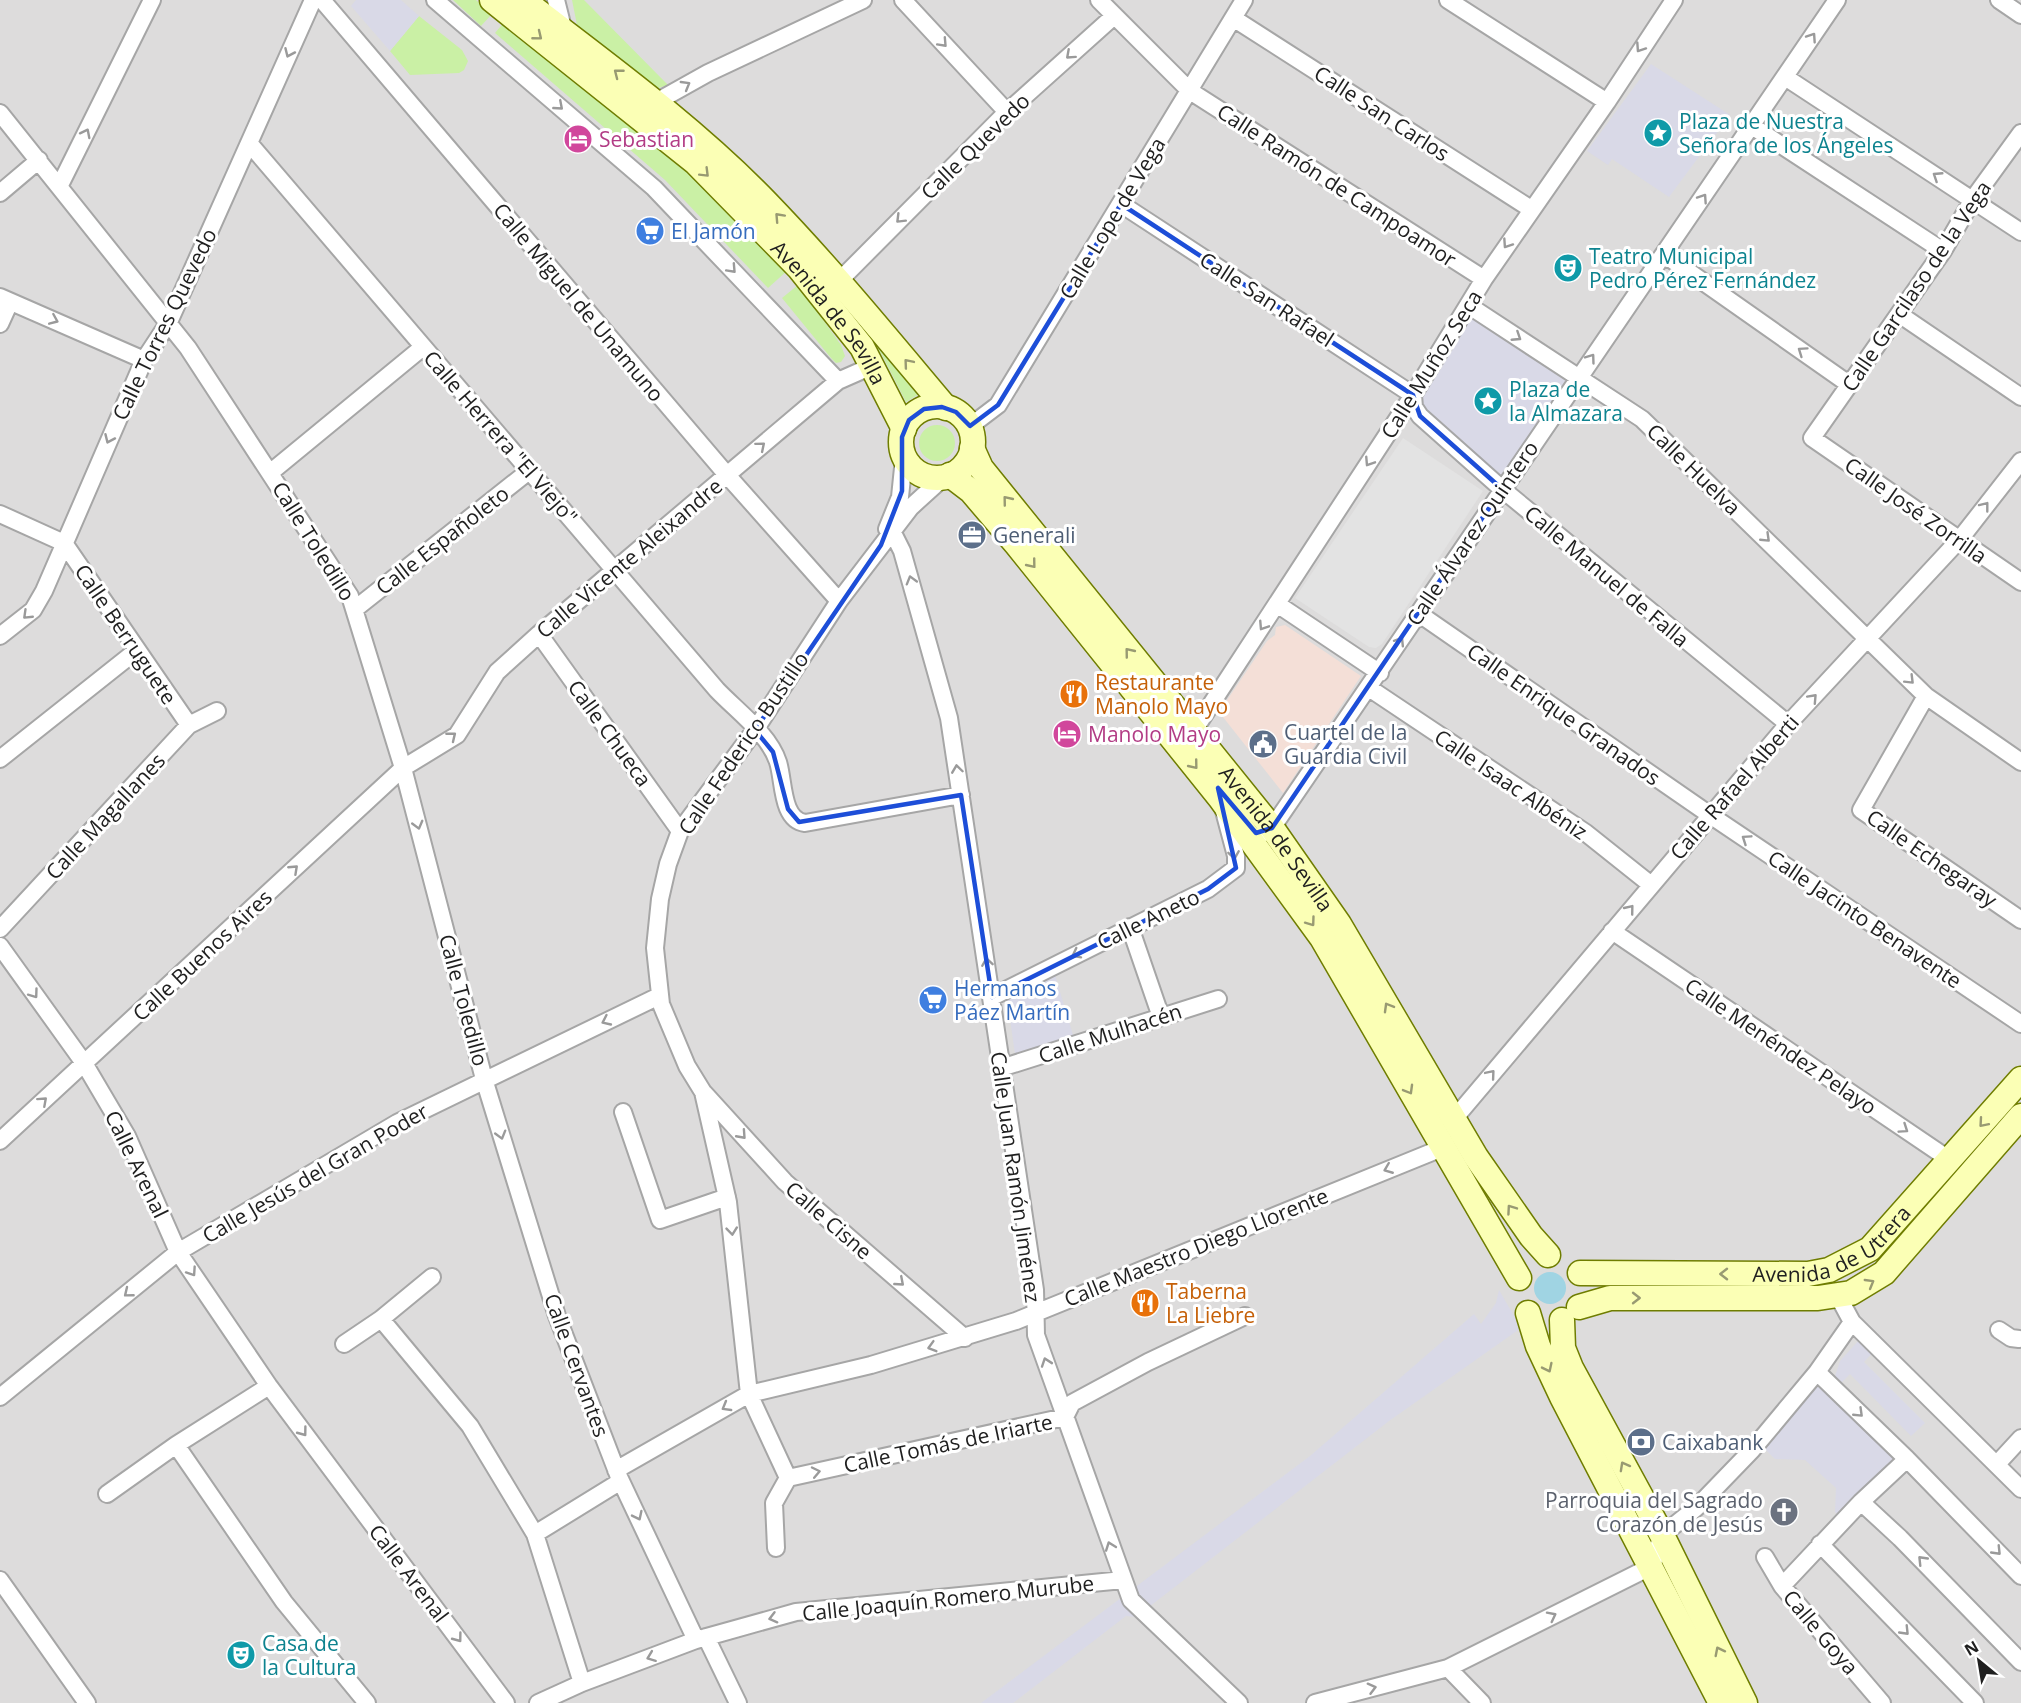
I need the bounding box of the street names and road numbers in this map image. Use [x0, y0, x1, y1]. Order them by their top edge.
street label: Calle San Carlos [1309, 59, 1455, 167]
street label: Calle Quevedo [914, 87, 1036, 205]
street label: Calle Ramón de Campoamor [1212, 97, 1462, 273]
street label: Calle Lope de Vega [1053, 132, 1171, 304]
street label: Calle Garcilaso de la Vega [1835, 175, 1997, 397]
street label: Calle Miguel de Unamuno [487, 197, 671, 407]
street label: Calle Torres Quevedo [105, 223, 223, 425]
street label: Avenida de Sevilla [765, 234, 893, 389]
street label: Calle San Rafael [1194, 245, 1340, 353]
street label: Calle Muñoz Seca [1374, 284, 1488, 444]
street label: Calle Herrera "El Viejo" [418, 344, 584, 530]
street label: Calle Huelva [1641, 417, 1747, 521]
street label: Calle Álvarez Quintero [1400, 435, 1544, 631]
street label: Calle José Zorrilla [1839, 450, 1993, 570]
street label: Calle Vicente Aleixandre [530, 472, 728, 644]
street label: Calle Toledillo [266, 476, 362, 606]
street label: Calle Españoleto [370, 479, 514, 601]
street label: Calle Manuel de Falla [1519, 499, 1695, 653]
street label: Calle Berruguete [69, 558, 183, 710]
street label: Calle Enrique Granados [1462, 637, 1666, 791]
street label: Calle Federico Bustillo [671, 646, 815, 840]
street label: Calle Chueca [562, 674, 658, 792]
street label: Calle Rafael Alberti [1663, 709, 1805, 865]
street label: Calle Isaac Albéniz [1429, 722, 1593, 846]
street label: Calle Magallanes [39, 747, 171, 885]
street label: Avenida de Sevilla [1213, 760, 1340, 917]
street label: Calle Echegaray [1861, 803, 2003, 914]
street label: Calle Jacinto Benavente [1763, 844, 1967, 994]
street label: Calle Aneto [1092, 882, 1204, 956]
street label: Calle Buenos Aires [126, 883, 278, 1027]
street label: Calle Toledillo [433, 931, 495, 1069]
street label: Calle Menéndez Pelayo [1680, 971, 1882, 1121]
street label: Calle Mulhacén [1035, 997, 1185, 1069]
street label: Calle Juan Ramón Jiménez [985, 1050, 1047, 1304]
street label: Calle Jesús del Gran Poder [197, 1097, 433, 1249]
street label: Calle Arenal [99, 1106, 175, 1222]
street label: Calle Cisne [780, 1175, 878, 1265]
street label: Calle Maestro Diego Llorente [1060, 1181, 1332, 1313]
street label: Avenida de Utrera [1752, 1199, 1916, 1288]
street label: Calle Cervantes [538, 1289, 616, 1441]
street label: Calle Tomás de Iriarte [841, 1407, 1055, 1479]
street label: Calle Arenal [363, 1518, 455, 1628]
street label: Calle Joaquín Romero Murube [801, 1569, 1095, 1627]
street label: Calle Goya [1777, 1584, 1865, 1680]

